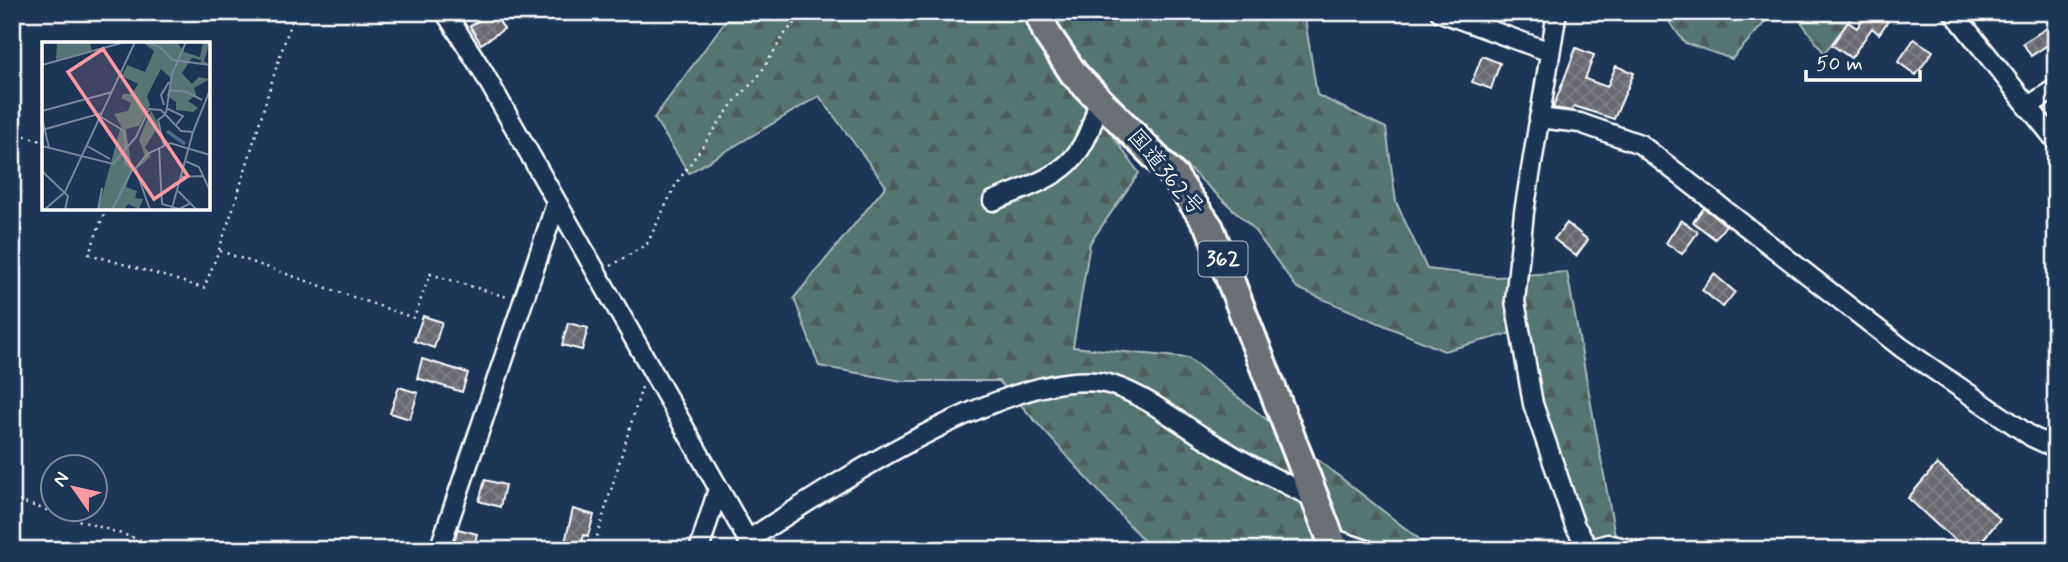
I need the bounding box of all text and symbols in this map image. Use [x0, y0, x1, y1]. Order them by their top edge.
scale bar [1806, 38, 1919, 82]
inset map [42, 42, 210, 210]
text: 50 m [1816, 50, 1863, 78]
street label: 国道362号 [1119, 123, 1211, 223]
road number: 362 [1198, 242, 1248, 276]
north arrow [38, 454, 108, 524]
text: N [47, 467, 75, 492]

